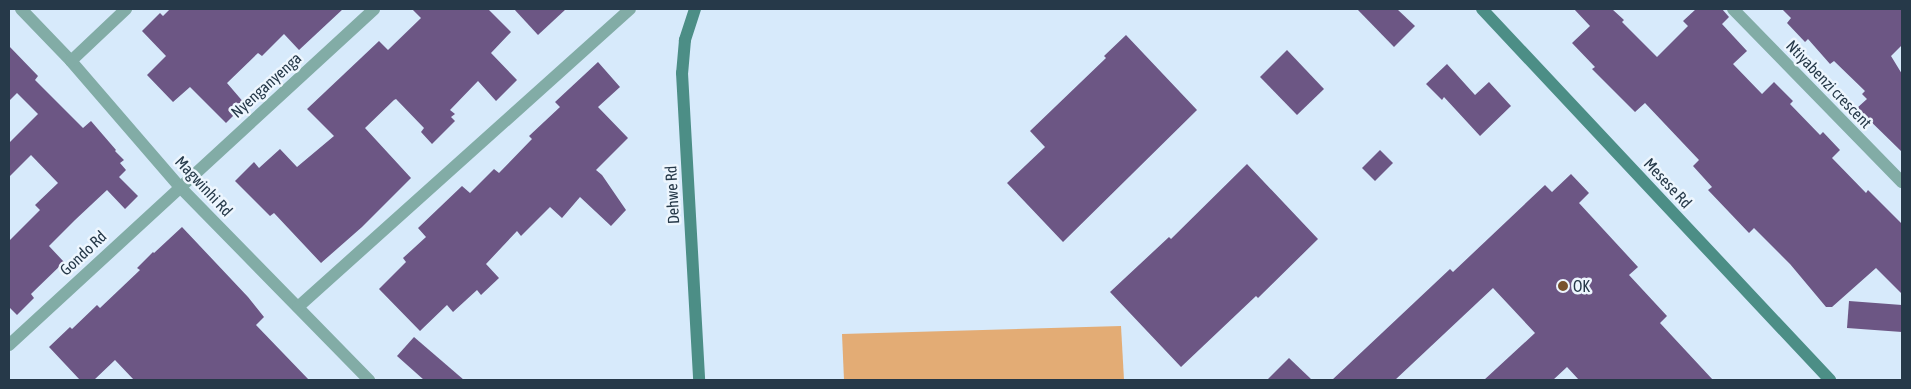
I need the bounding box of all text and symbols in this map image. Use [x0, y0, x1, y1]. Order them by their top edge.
street label: Ntiyabenzi crescent [1782, 36, 1876, 132]
street label: Nyenganyenga [227, 48, 305, 122]
street label: Magwinhi Rd [171, 152, 237, 220]
street label: Mesese Rd [1640, 154, 1696, 212]
street label: Dehwe Rd [661, 165, 683, 225]
street label: Gondo Rd [56, 227, 110, 279]
place label: OK [1573, 276, 1590, 296]
marker: OK [1557, 280, 1569, 292]

